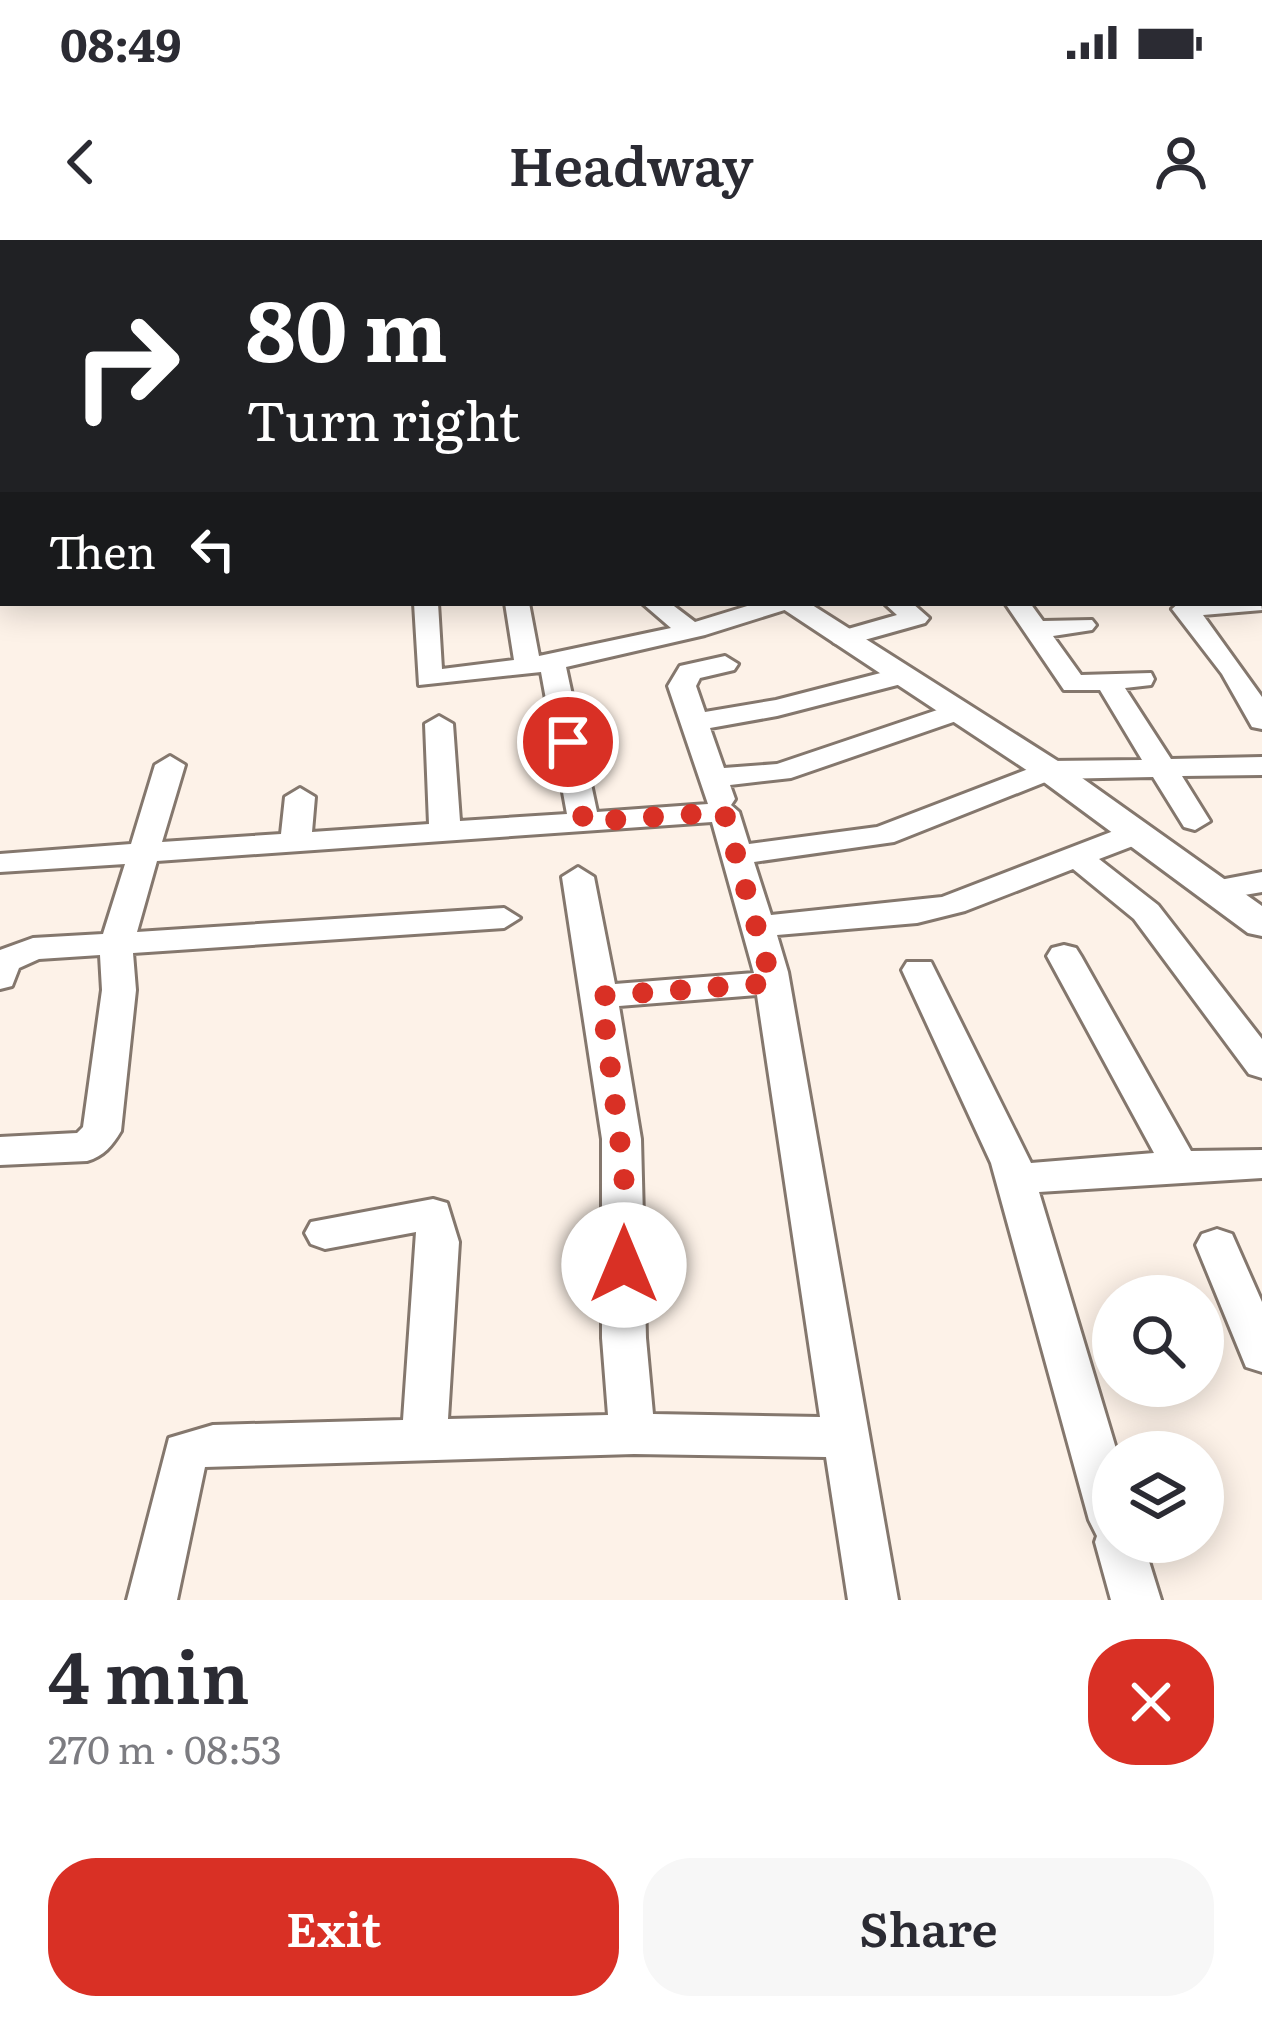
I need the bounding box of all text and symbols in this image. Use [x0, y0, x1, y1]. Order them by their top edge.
text: 08:49 [60, 9, 181, 76]
text: Headway [508, 122, 754, 203]
icon: back [48, 129, 114, 195]
icon: person [1148, 129, 1214, 195]
text: 80 m [246, 263, 448, 388]
icon: right [48, 288, 204, 444]
text: Turn right [246, 377, 520, 458]
text: Then [48, 516, 156, 583]
icon: left [180, 516, 246, 582]
pin [517, 691, 619, 793]
icon: arrive [535, 709, 601, 775]
position arrow [561, 1202, 687, 1328]
map controls [1092, 1275, 1224, 1563]
button: search [1092, 1275, 1224, 1407]
button: layers [1092, 1431, 1224, 1563]
text: 4 min [48, 1619, 250, 1726]
button: close [1088, 1639, 1214, 1765]
text: 270 m · 08:53 [48, 1718, 282, 1776]
button: Exit [48, 1858, 619, 1996]
button: Share [643, 1858, 1214, 1996]

